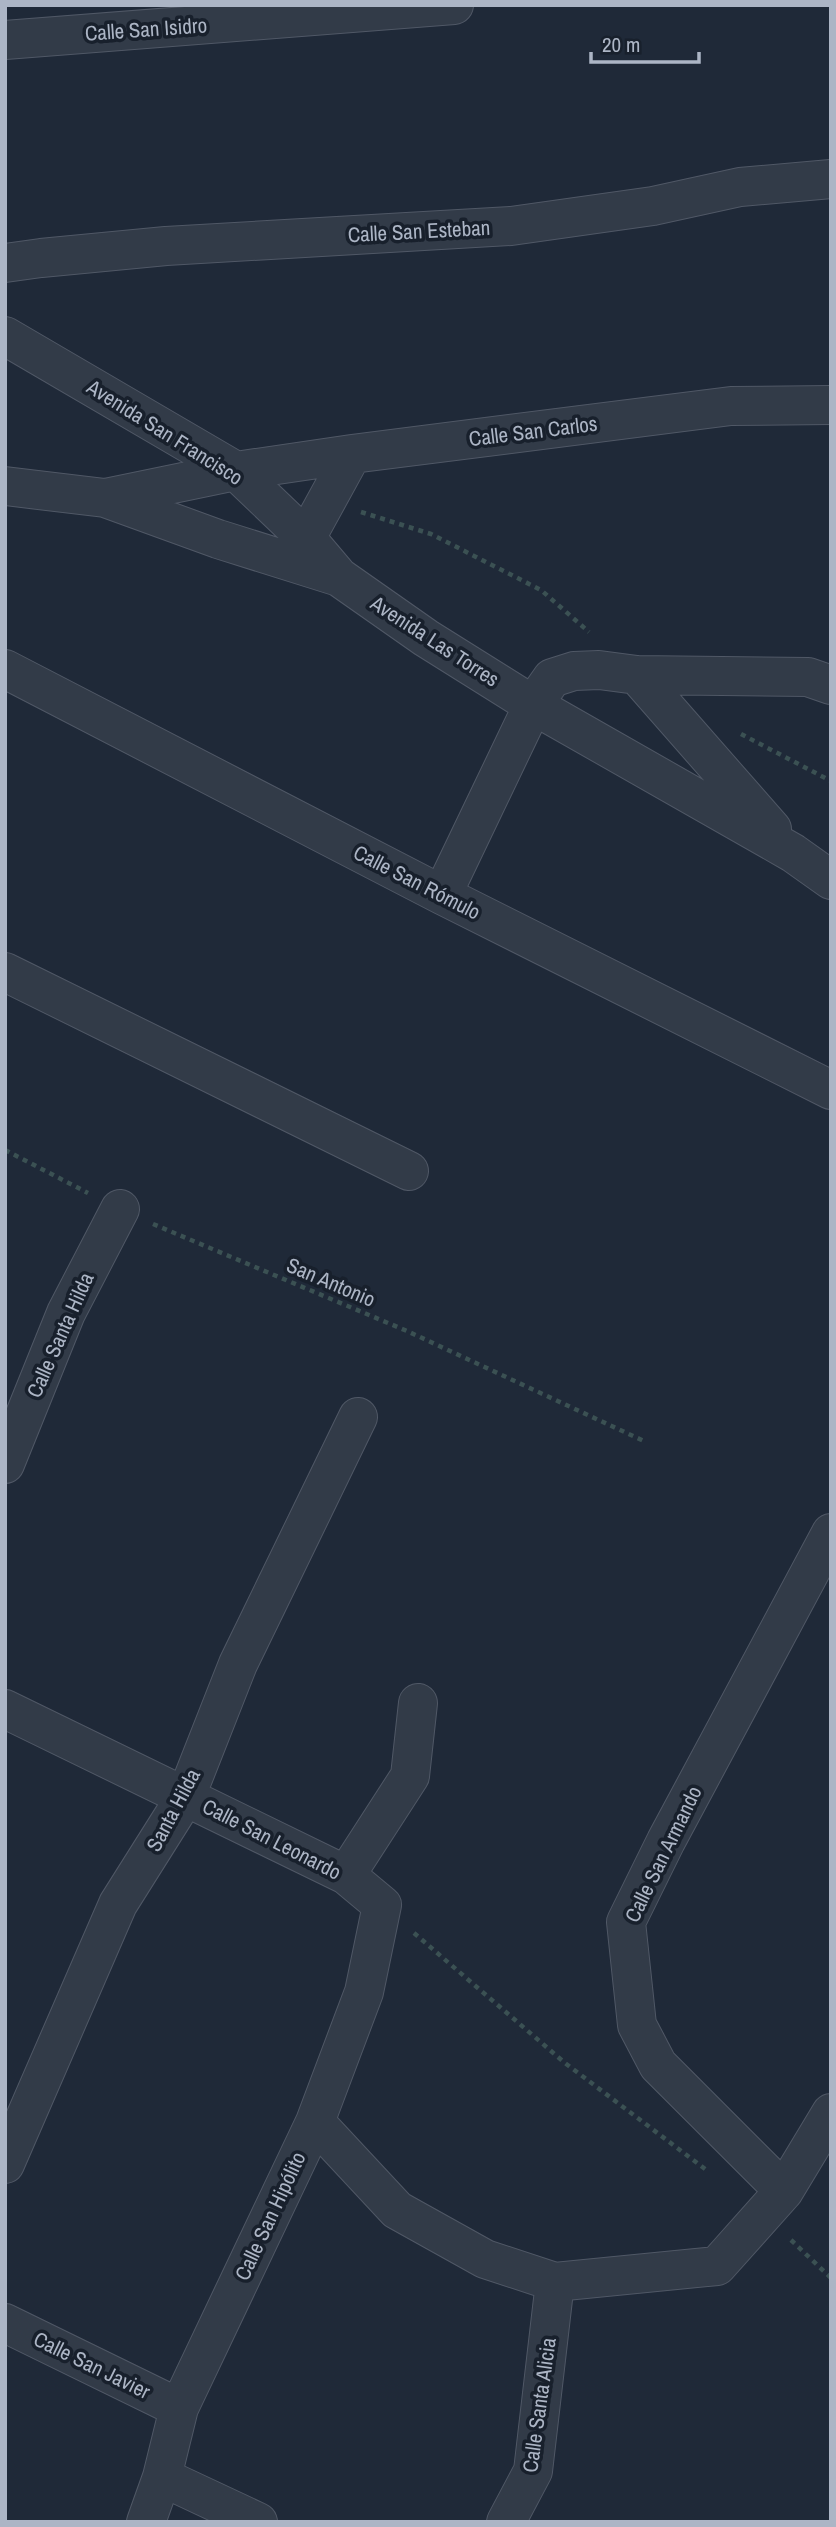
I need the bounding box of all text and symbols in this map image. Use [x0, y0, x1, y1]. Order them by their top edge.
street label: Calle San Isidro [84, 10, 208, 48]
scale bar [591, 21, 700, 65]
text: 20 m [602, 30, 640, 59]
street label: Calle San Esteban [347, 213, 491, 249]
street label: Avenida San Francisco [81, 372, 248, 492]
street label: Calle San Carlos [467, 409, 599, 453]
street label: Avenida Las Torres [364, 588, 505, 693]
street label: Calle San Rómulo [349, 838, 485, 926]
street label: San Antonio [282, 1250, 380, 1314]
street label: Calle Santa Hilda [19, 1268, 101, 1402]
street label: Santa Hilda [139, 1763, 207, 1857]
street label: Calle San Armando [617, 1781, 709, 1927]
street label: Calle San Leonardo [198, 1792, 346, 1886]
street label: Calle San Hipólito [228, 2147, 312, 2285]
street label: Calle San Javier [29, 2324, 155, 2406]
street label: Calle Santa Alicia [515, 2335, 563, 2474]

